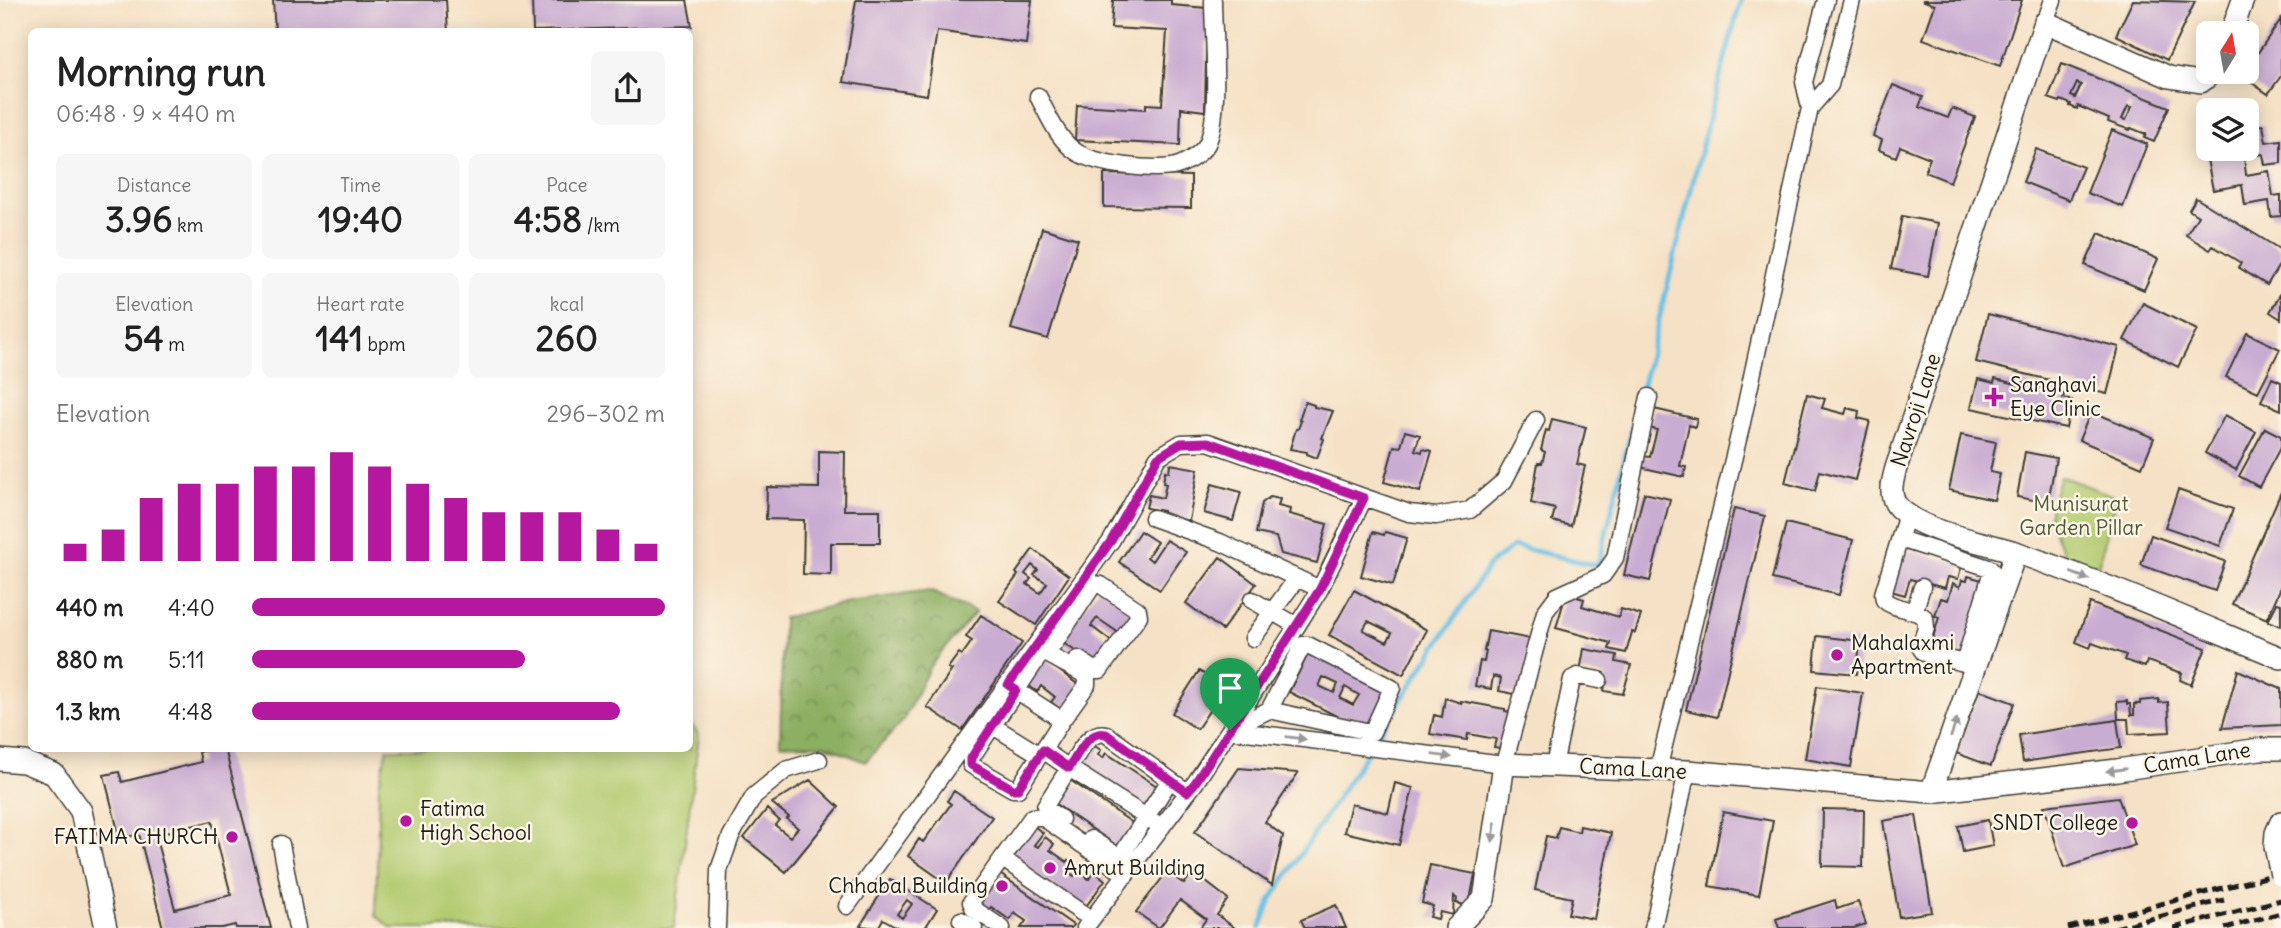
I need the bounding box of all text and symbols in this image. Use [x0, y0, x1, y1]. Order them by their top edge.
north arrow [2196, 21, 2259, 84]
map controls [2196, 21, 2259, 161]
text: Morning run [56, 49, 266, 96]
button: share [591, 51, 665, 125]
button: layers [2196, 98, 2259, 161]
text: 06:48 · 9 × 440 m [56, 99, 235, 128]
text: Distance [117, 173, 191, 197]
text: Time [340, 173, 381, 197]
text: Pace [546, 173, 587, 197]
text: 3.96 [105, 197, 172, 241]
text: 19:40 [318, 197, 403, 241]
text: 4:58 [514, 197, 582, 241]
text: km [172, 213, 203, 237]
text: /km [582, 213, 620, 237]
text: Elevation [115, 292, 193, 316]
text: Heart rate [316, 292, 405, 316]
text: kcal [550, 292, 584, 316]
text: 54 [123, 316, 164, 360]
text: 141 [315, 316, 363, 360]
text: 260 [536, 316, 598, 360]
text: m [164, 332, 185, 356]
text: bpm [363, 332, 406, 356]
street label: Navroji Lane [1884, 350, 1947, 470]
place label: Sanghavi Eye Clinic [2010, 371, 2101, 422]
marker: Sanghavi Eye Clinic [1984, 387, 2004, 407]
text: Elevation [56, 399, 150, 428]
text: 296–302 m [546, 399, 665, 428]
park label: Munisurat Garden Pillar [2019, 490, 2143, 541]
one-way arrow [2070, 570, 2091, 581]
text: 440 m [56, 593, 123, 622]
text: 4:40 [168, 593, 215, 622]
place label: Mahalaxmi Apartment [1851, 629, 1954, 680]
text: 880 m [56, 645, 123, 674]
text: 5:11 [168, 645, 205, 674]
marker: Mahalaxmi Apartment [1829, 647, 1845, 663]
pin [1200, 658, 1260, 730]
icon: arrive [1211, 669, 1249, 707]
text: 1.3 km [56, 697, 120, 726]
text: 4:48 [168, 697, 213, 726]
one-way arrow [1949, 718, 1960, 739]
one-way arrow [1285, 732, 1307, 743]
street label: Cama Lane [2142, 736, 2252, 779]
one-way arrow [1431, 751, 1453, 762]
street label: Cama Lane [1578, 752, 1688, 785]
one-way arrow [2105, 765, 2127, 776]
place label: Fatima High School [420, 795, 531, 846]
place label: SNDT College [1993, 809, 2118, 836]
marker: Fatima High School [398, 813, 414, 829]
marker: SNDT College [2124, 815, 2140, 831]
one-way arrow [1488, 821, 1499, 843]
place label: FATIMA CHURCH [54, 823, 218, 850]
marker: FATIMA CHURCH [224, 829, 240, 845]
place label: Amrut Building [1064, 854, 1205, 881]
marker: Amrut Building [1042, 860, 1058, 876]
place label: Chhabal Building [828, 872, 988, 899]
marker: Chhabal Building [994, 878, 1010, 894]

